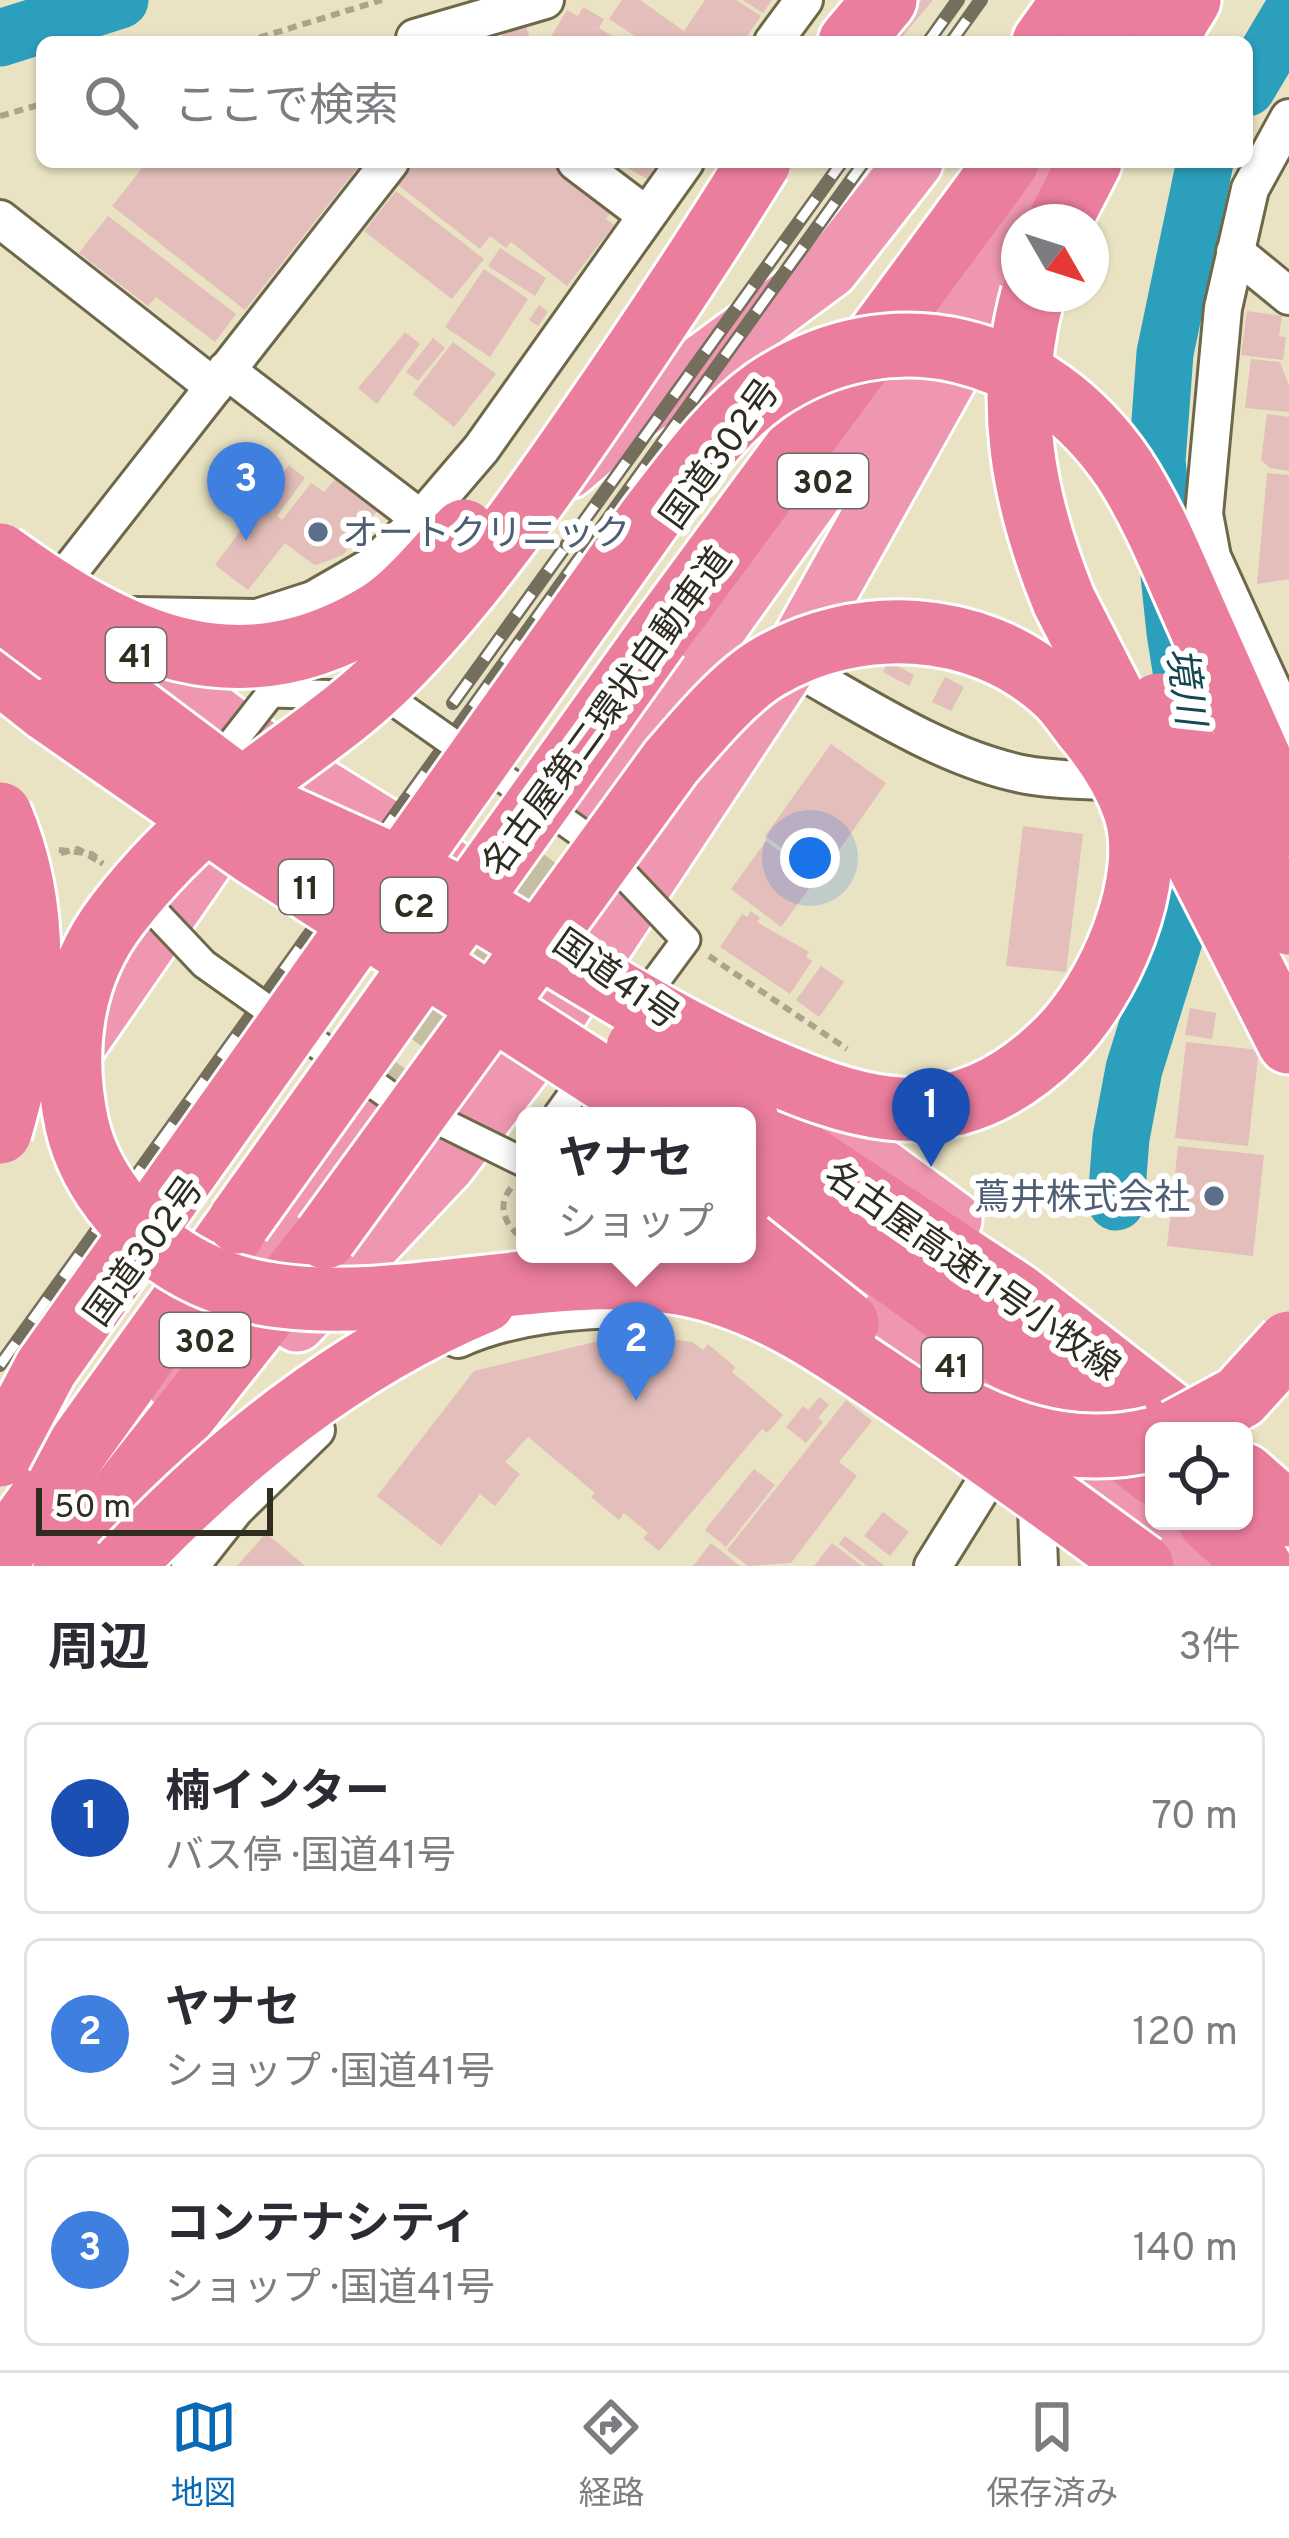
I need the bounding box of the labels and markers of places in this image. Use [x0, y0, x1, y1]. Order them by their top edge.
pin: 3 [207, 442, 285, 541]
place label: オートクリニック [342, 513, 630, 559]
marker: オートクリニック [305, 519, 331, 545]
pin: 1 [892, 1068, 970, 1167]
place label: 蔦井株式会社 [974, 1177, 1190, 1223]
marker: 蔦井株式会社 [1201, 1183, 1227, 1209]
pin: 2 [597, 1302, 675, 1401]

